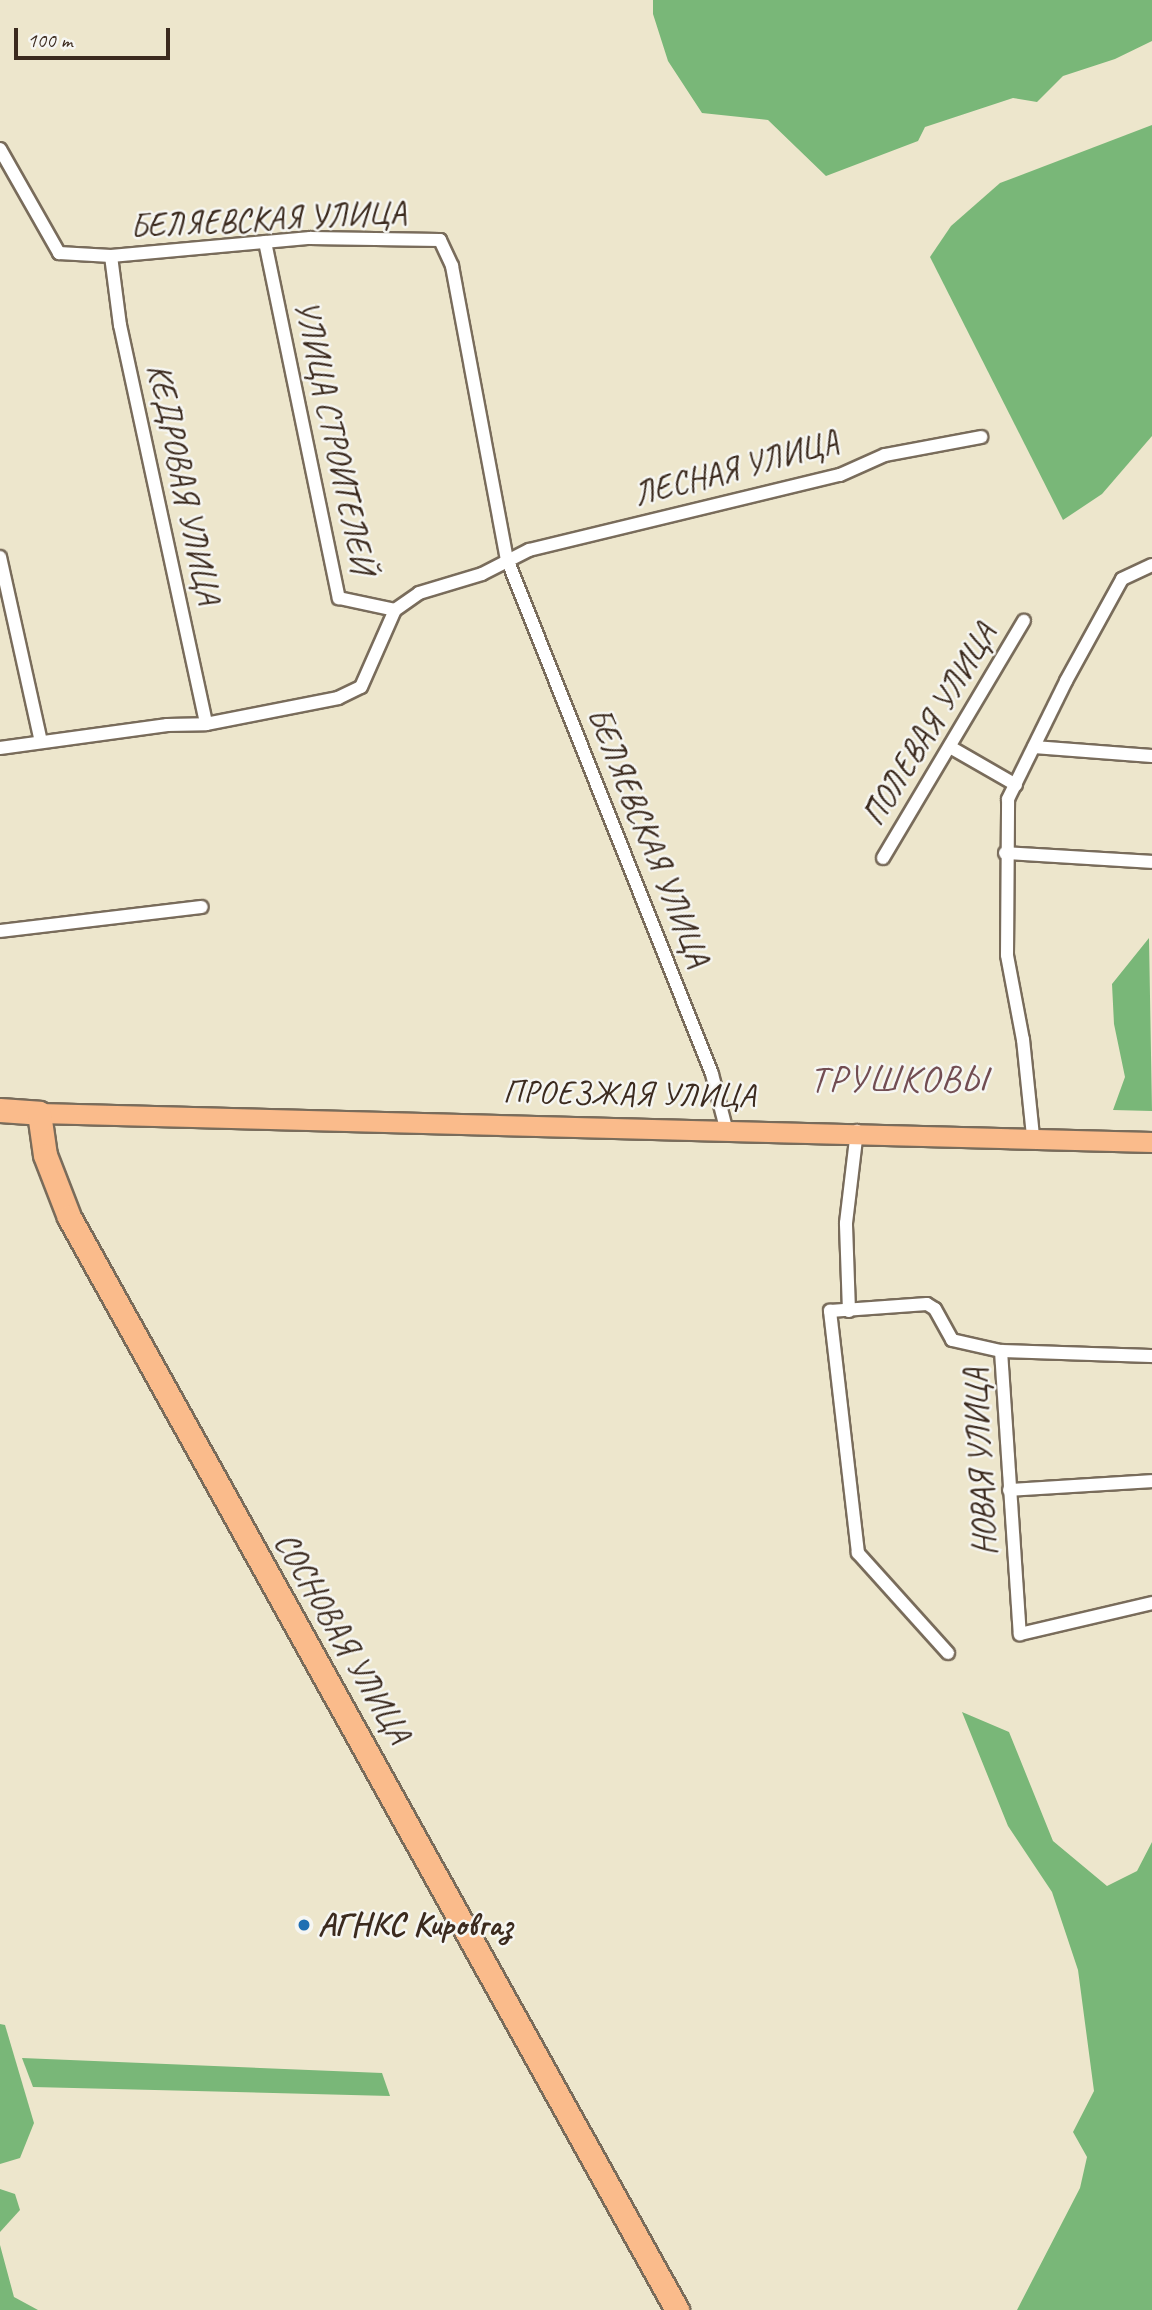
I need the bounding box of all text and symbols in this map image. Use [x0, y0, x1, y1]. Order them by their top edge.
scale bar [18, 14, 173, 58]
text: 100 m [27, 27, 72, 53]
street label: БЕЛЯЕВСКАЯ УЛИЦА [130, 193, 406, 247]
street label: УЛИЦА СТРОИТЕЛЕЙ [286, 297, 382, 577]
street label: КЕДРОВАЯ УЛИЦА [138, 360, 228, 608]
street label: ЛЕСНАЯ УЛИЦА [629, 423, 843, 515]
street label: ПОЛЕВАЯ УЛИЦА [854, 617, 1006, 833]
street label: БЕЛЯЕВСКАЯ УЛИЦА [578, 703, 718, 971]
district label: ТРУШКОВЫ [811, 1057, 987, 1101]
street label: ПРОЕЗЖАЯ УЛИЦА [502, 1072, 756, 1116]
street label: НОВАЯ УЛИЦА [956, 1367, 1006, 1557]
street label: СОСНОВАЯ УЛИЦА [265, 1525, 419, 1751]
place label: АГНКС Кировгаз [318, 1905, 511, 1945]
marker: АГНКС Кировгаз [296, 1917, 312, 1933]

